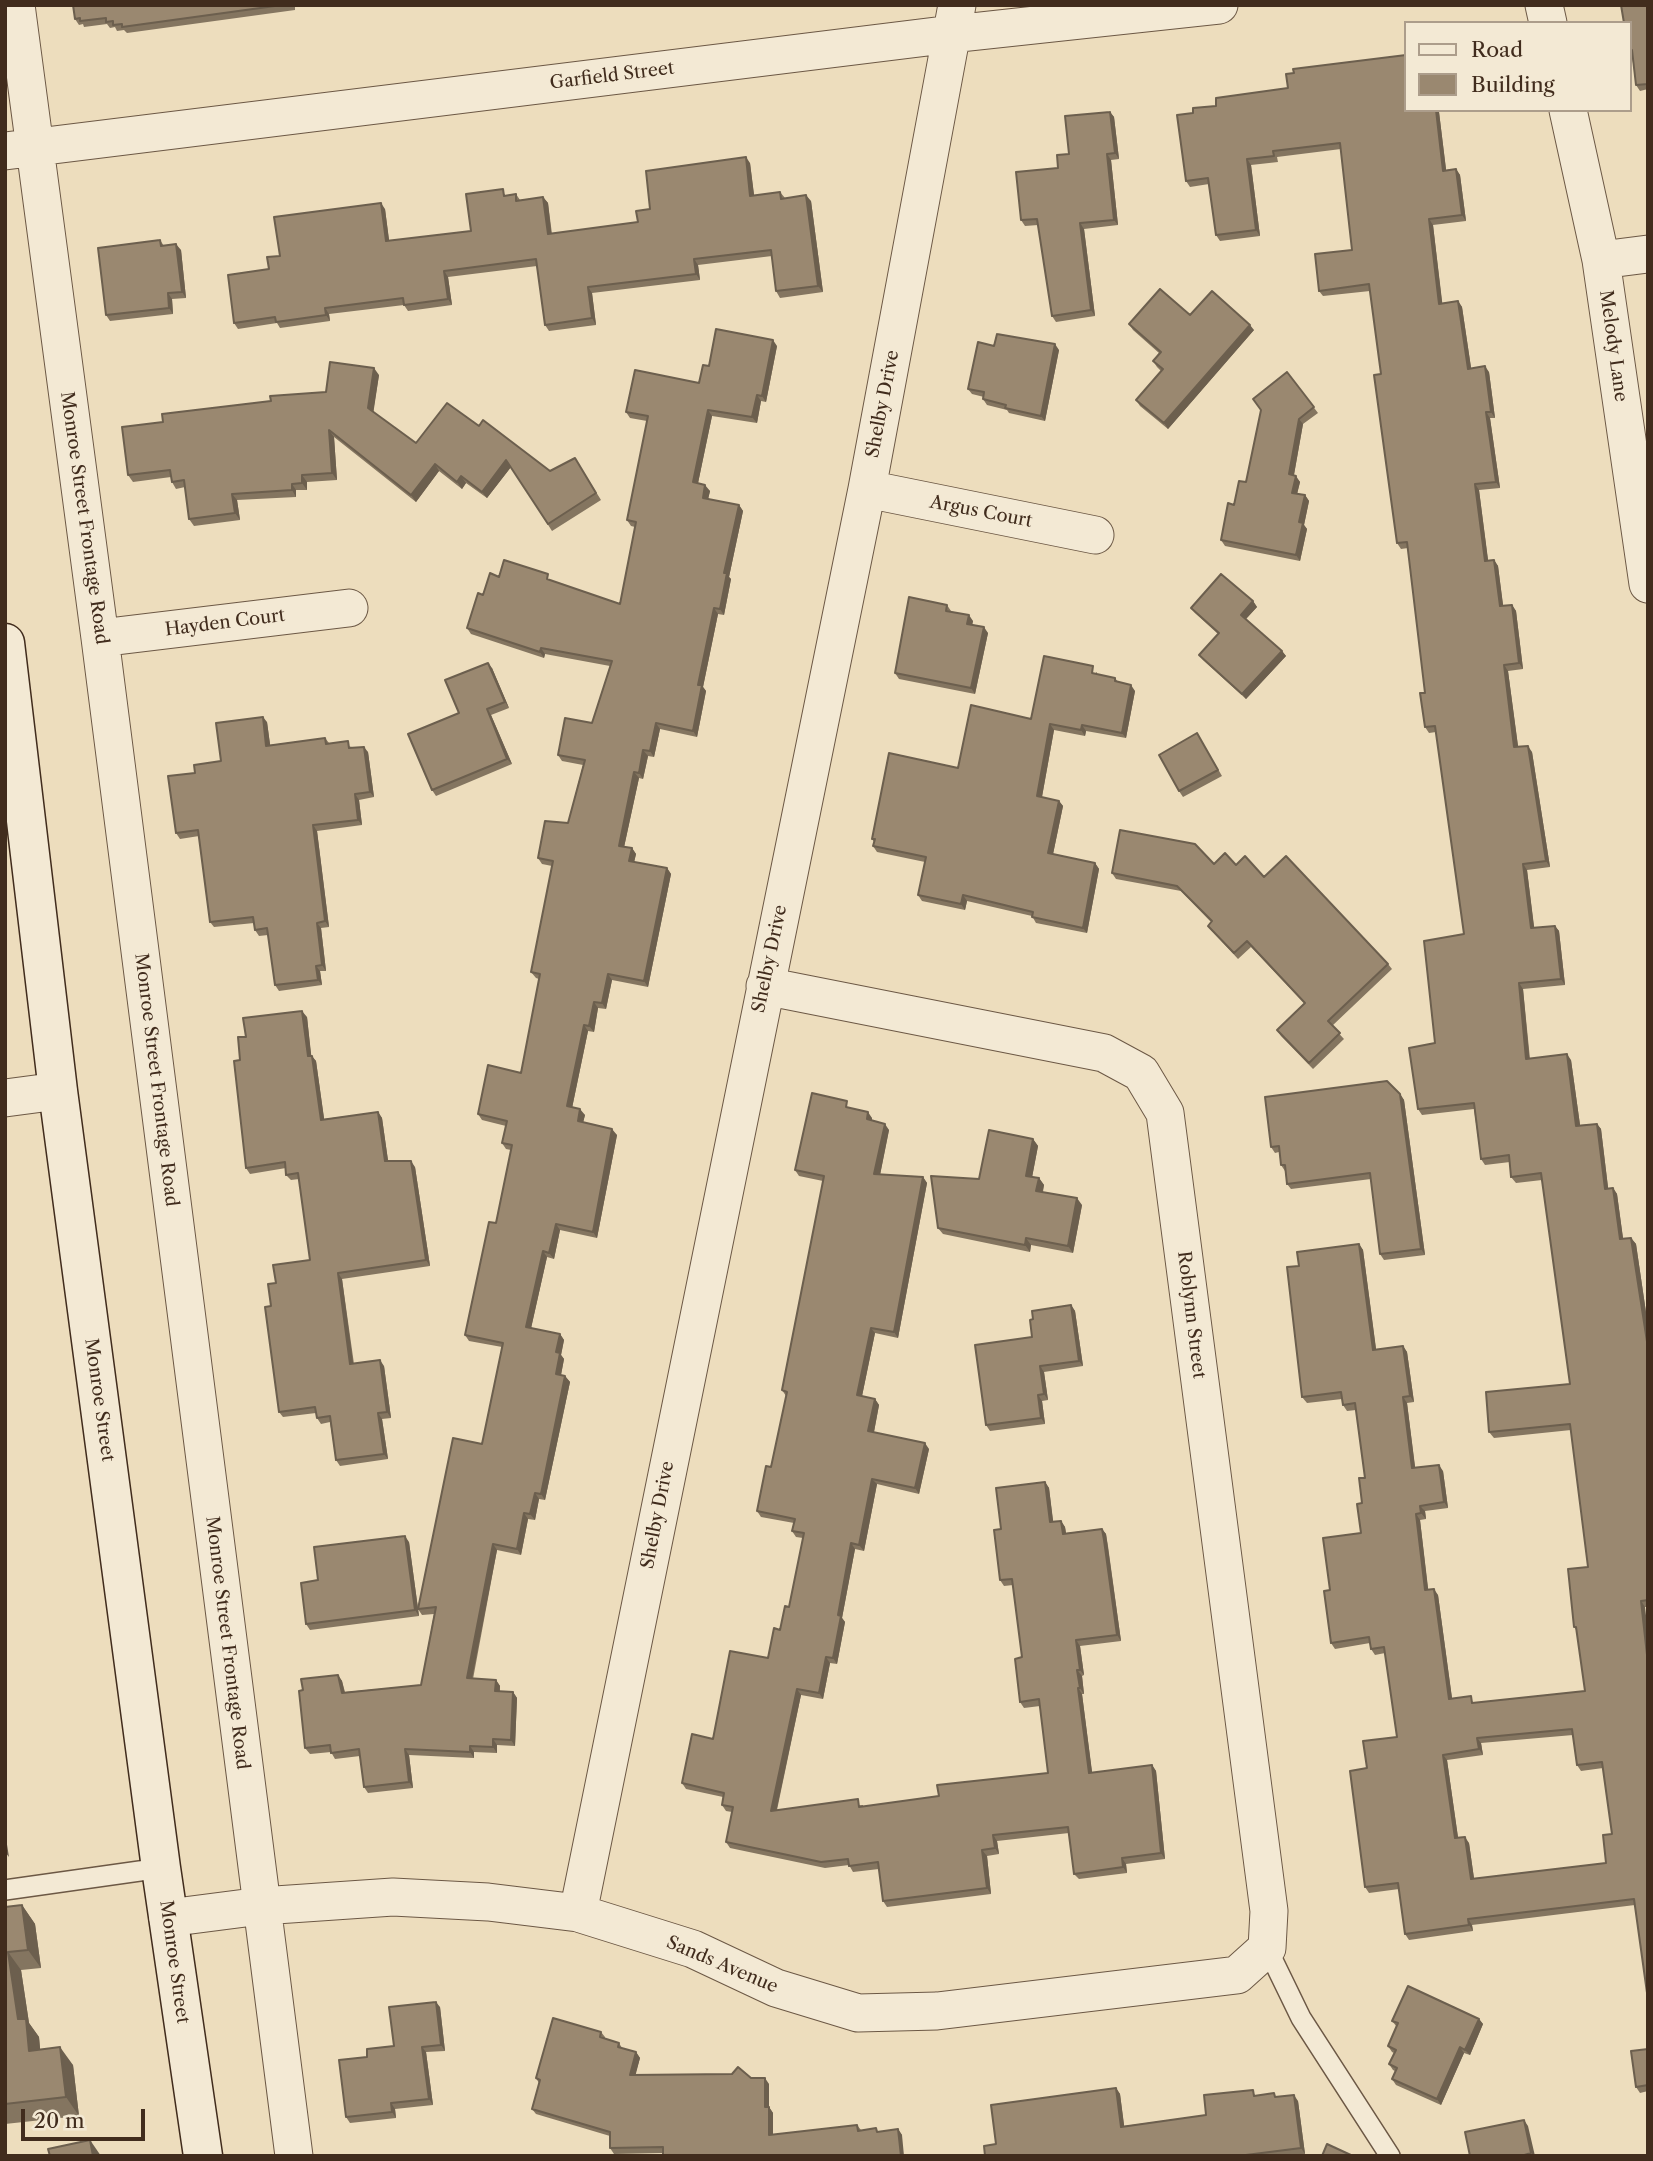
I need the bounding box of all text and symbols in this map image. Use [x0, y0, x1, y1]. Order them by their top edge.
legend [1404, 21, 1632, 112]
text: Road [1471, 37, 1523, 62]
street label: Garfield Street [549, 58, 675, 94]
text: Building [1471, 72, 1555, 97]
street label: Melody Lane [1594, 289, 1632, 403]
street label: Shelby Drive [862, 348, 904, 460]
street label: Monroe Street Frontage Road [56, 390, 112, 646]
street label: Argus Court [928, 491, 1034, 533]
street label: Hayden Court [164, 605, 286, 641]
street label: Shelby Drive [748, 903, 792, 1015]
street label: Monroe Street Frontage Road [130, 952, 182, 1208]
street label: Roblynn Street [1172, 1250, 1210, 1380]
street label: Monroe Street [80, 1337, 118, 1463]
street label: Shelby Drive [637, 1459, 679, 1571]
street label: Monroe Street Frontage Road [201, 1515, 253, 1771]
street label: Monroe Street [155, 1899, 193, 2025]
street label: Sands Avenue [663, 1932, 781, 1998]
scale bar [24, 2094, 149, 2138]
text: 20 m [34, 2108, 85, 2133]

